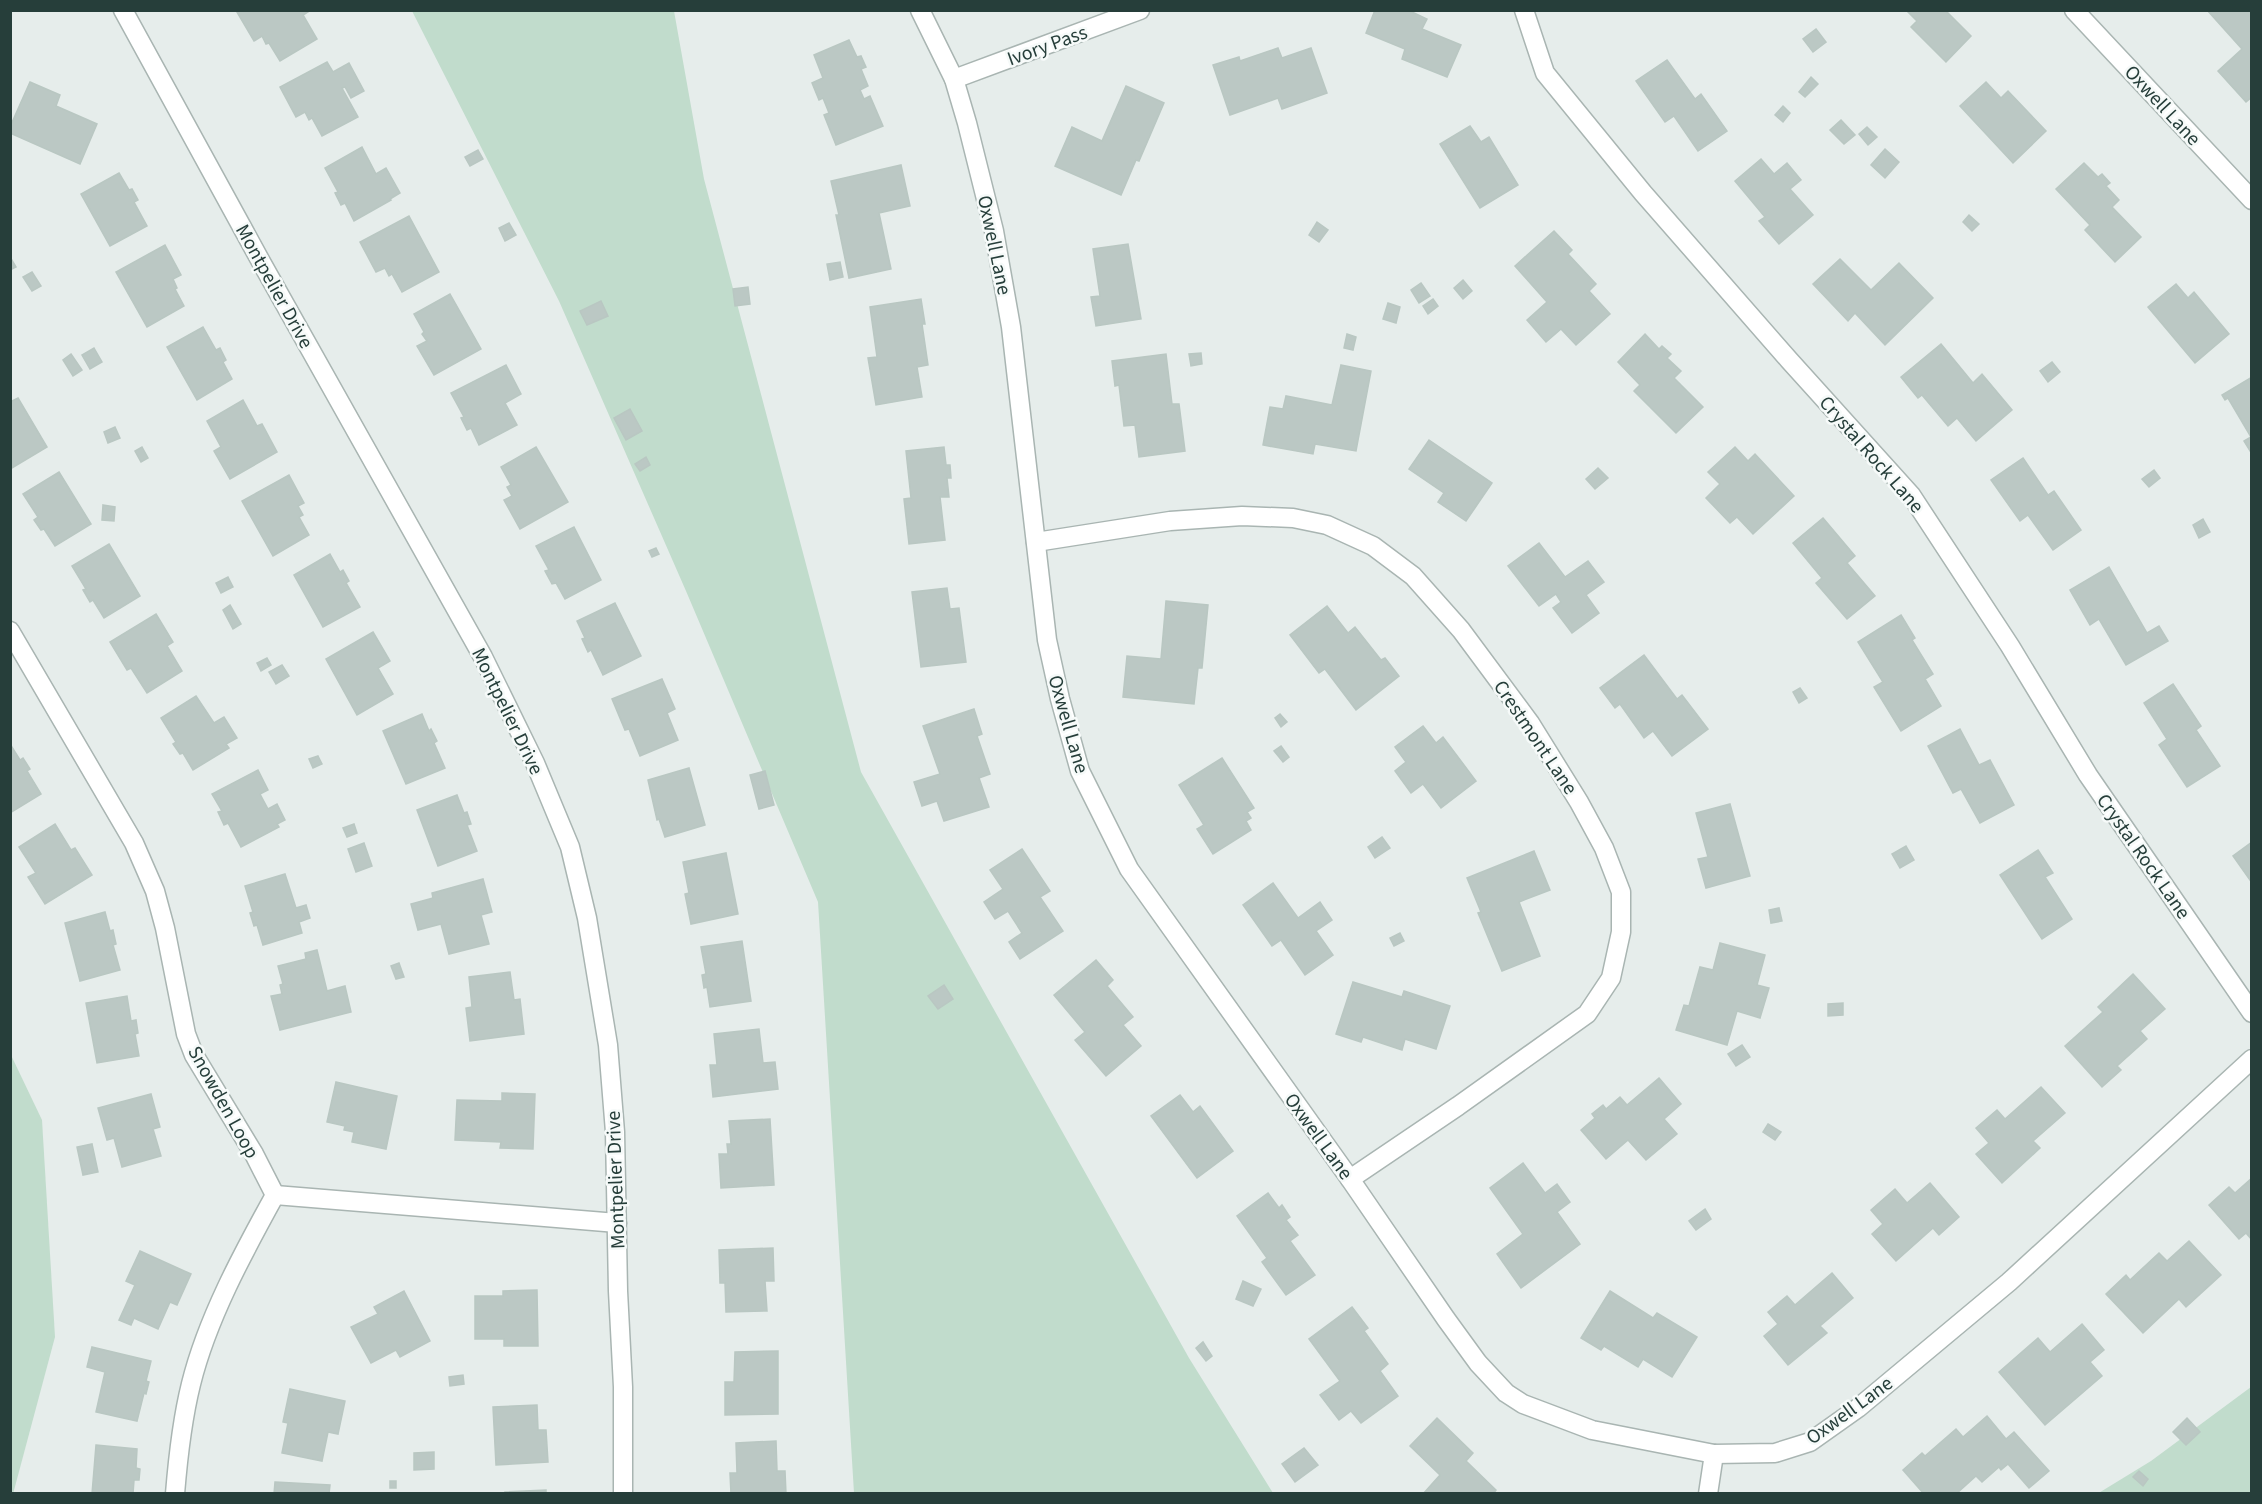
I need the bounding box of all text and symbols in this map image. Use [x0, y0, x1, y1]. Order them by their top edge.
street label: Ivory Pass [1003, 19, 1091, 73]
street label: Oxwell Lane [2118, 59, 2207, 152]
street label: Oxwell Lane [970, 193, 1018, 298]
street label: Montpelier Drive [228, 219, 320, 354]
street label: Crystal Rock Lane [1812, 390, 1930, 520]
street label: Montpelier Drive [464, 643, 550, 780]
street label: Oxwell Lane [1041, 672, 1095, 777]
street label: Crestmont Lane [1486, 675, 1584, 800]
street label: Crystal Rock Lane [2089, 788, 2197, 925]
street label: Snowden Loop [181, 1041, 266, 1164]
street label: Oxwell Lane [1277, 1087, 1359, 1186]
street label: Montpelier Drive [600, 1110, 632, 1250]
street label: Oxwell Lane [1800, 1370, 1899, 1452]

